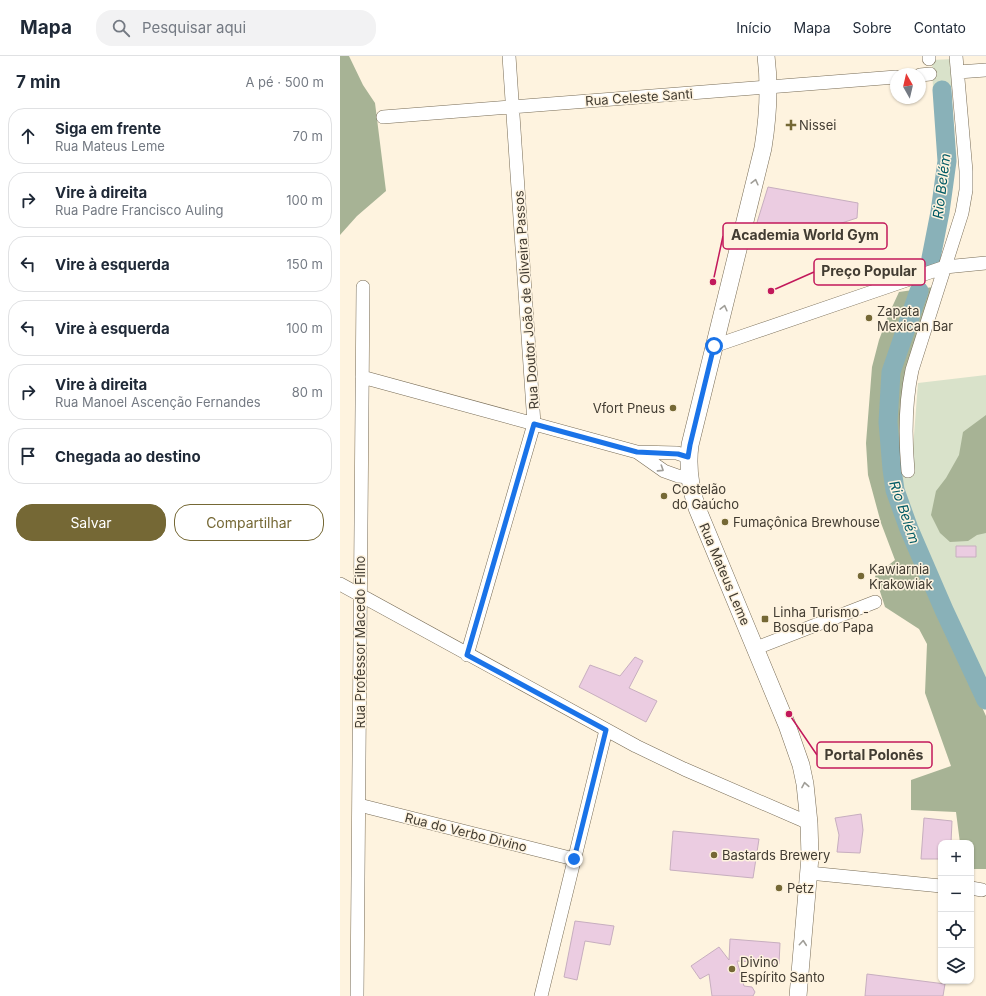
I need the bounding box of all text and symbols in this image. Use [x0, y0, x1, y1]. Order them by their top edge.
search box [96, 10, 376, 46]
text: Mapa [20, 16, 72, 39]
icon: search [110, 17, 132, 39]
text: Pesquisar aqui [142, 18, 246, 37]
text: Início [736, 19, 772, 36]
text: Mapa [794, 19, 831, 36]
text: Sobre [853, 19, 892, 36]
text: Contato [914, 19, 966, 36]
north arrow [890, 68, 926, 104]
text: 7 min [16, 72, 61, 92]
text: A pé · 500 m [245, 74, 324, 90]
street label: Rua Celeste Santi [585, 85, 693, 109]
place label: Nissei [799, 117, 836, 133]
text: Siga em frente [55, 119, 161, 138]
marker: Nissei [786, 120, 796, 130]
icon: ahead [17, 125, 39, 147]
text: 70 m [293, 128, 323, 144]
text: Rua Mateus Leme [55, 138, 165, 154]
water label: Rio Belém [929, 152, 953, 220]
one-way arrow [750, 179, 759, 186]
text: Vire à direita [55, 183, 147, 202]
icon: right [17, 189, 39, 211]
street label: Rua Doutor João de Oliveira Passos [510, 190, 542, 410]
text: 100 m [286, 192, 323, 208]
text: Rua Padre Francisco Auling [55, 202, 224, 218]
callout: Academia World Gym [723, 223, 887, 249]
text: Academia World Gym [731, 226, 879, 243]
icon: left [17, 253, 39, 275]
text: Vire à esquerda [55, 255, 170, 274]
text: 150 m [287, 256, 323, 272]
callout: Preço Popular [814, 259, 925, 285]
text: Preço Popular [821, 262, 917, 279]
place label: Zapata Mexican Bar [877, 303, 953, 334]
one-way arrow [719, 305, 727, 311]
marker: Zapata Mexican Bar [864, 313, 874, 323]
icon: left [17, 317, 39, 339]
text: Vire à esquerda [55, 319, 170, 338]
text: 100 m [286, 320, 323, 336]
route start [705, 337, 723, 355]
text: Vire à direita [55, 375, 147, 394]
icon: right [17, 381, 39, 403]
text: 80 m [292, 384, 323, 400]
text: Rua Manoel Ascenção Fernandes [55, 394, 261, 410]
place label: Vfort Pneus [593, 400, 665, 416]
marker: Vfort Pneus [668, 403, 678, 413]
icon: arrive [17, 445, 39, 467]
text: Chegada ao destino [55, 447, 201, 466]
one-way arrow [657, 464, 664, 472]
water label: Rio Belém [886, 478, 924, 546]
place label: Costelão do Gaúcho [672, 481, 739, 512]
marker: Costelão do Gaúcho [659, 491, 669, 501]
button: Salvar [16, 504, 166, 541]
button: Compartilhar [174, 504, 324, 541]
place label: Fumaçônica Brewhouse [733, 514, 880, 530]
marker: Fumaçônica Brewhouse [720, 517, 730, 527]
street label: Rua Mateus Leme [696, 520, 754, 628]
street label: Rua Professor Macedo Filho [352, 555, 368, 728]
place label: Kawiarnia Krakowiak [869, 561, 933, 592]
marker: Kawiarnia Krakowiak [856, 571, 866, 581]
place label: Linha Turismo - Bosque do Papa [773, 604, 873, 635]
marker: Linha Turismo - Bosque do Papa [760, 614, 770, 624]
callout: Portal Polonês [817, 742, 932, 768]
text: Portal Polonês [825, 746, 924, 763]
one-way arrow [801, 782, 809, 788]
street label: Rua do Verbo Divino [403, 809, 529, 855]
map controls [938, 840, 974, 984]
button: + [938, 840, 974, 876]
place label: Bastards Brewery [722, 847, 830, 863]
route end [565, 850, 583, 868]
marker: Bastards Brewery [709, 850, 719, 860]
button: − [938, 876, 974, 912]
place label: Petz [787, 880, 814, 896]
marker: Petz [774, 883, 784, 893]
button: locate [938, 912, 974, 948]
one-way arrow [798, 940, 807, 946]
button: layers [938, 948, 974, 984]
place label: Divino Espírito Santo [740, 954, 825, 985]
marker: Divino Espírito Santo [727, 964, 737, 974]

